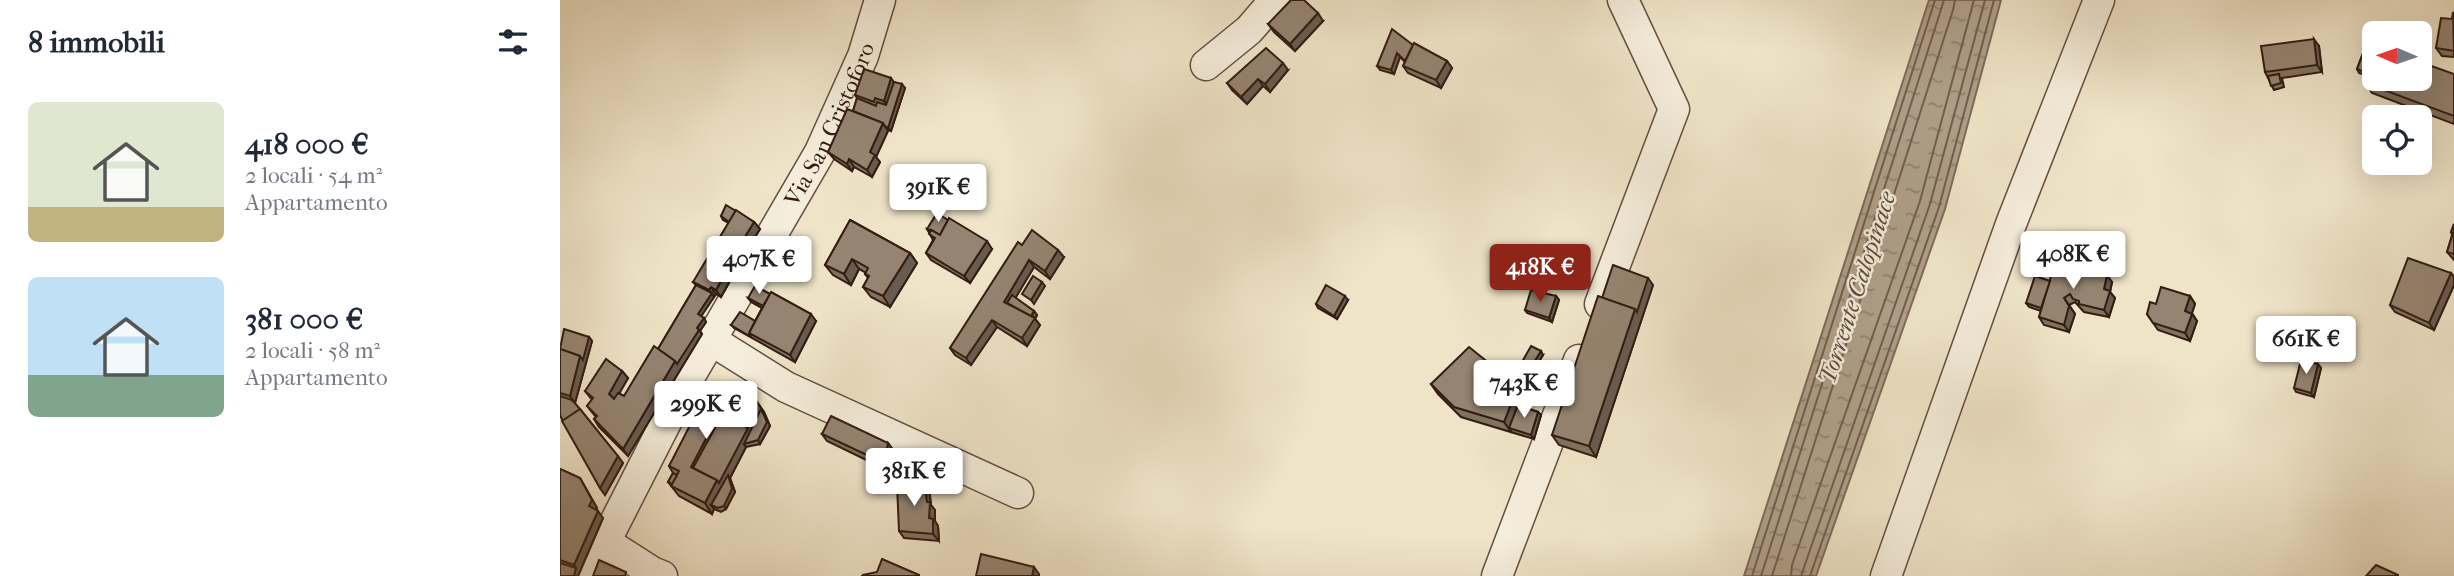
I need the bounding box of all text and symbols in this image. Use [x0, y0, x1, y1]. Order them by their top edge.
north arrow [2362, 21, 2432, 91]
map controls [2362, 21, 2432, 175]
icon: filters [494, 23, 532, 61]
text: 8 immobili [28, 25, 165, 60]
street label: Via San Cristoforo [778, 40, 880, 212]
button: locate [2362, 105, 2432, 175]
text: 418 000 € [245, 127, 369, 162]
icon: home [84, 130, 168, 214]
text: 2 locali · 54 m² [245, 162, 382, 189]
pin: 391K € [881, 164, 995, 224]
text: 391K € [905, 173, 971, 200]
water label: Torrente Calopinace [1813, 187, 1902, 388]
text: Appartamento [245, 189, 388, 216]
pin: 408K € [2016, 232, 2130, 291]
pin: 407K € [702, 236, 816, 296]
text: 408K € [2036, 240, 2110, 267]
pin: 418K € [1483, 244, 1597, 304]
text: 407K € [723, 245, 795, 272]
text: 418K € [1506, 253, 1574, 280]
text: 381 000 € [245, 302, 363, 337]
icon: home [84, 305, 168, 389]
pin: 661K € [2249, 316, 2363, 376]
text: 661K € [2272, 325, 2340, 352]
text: 2 locali · 58 m² [245, 337, 380, 364]
pin: 743K € [1467, 360, 1581, 420]
text: Appartamento [245, 364, 388, 391]
text: 743K € [1490, 369, 1558, 396]
pin: 299K € [649, 382, 763, 441]
text: 299K € [670, 390, 742, 417]
pin: 381K € [857, 448, 971, 508]
text: 381K € [882, 457, 946, 484]

